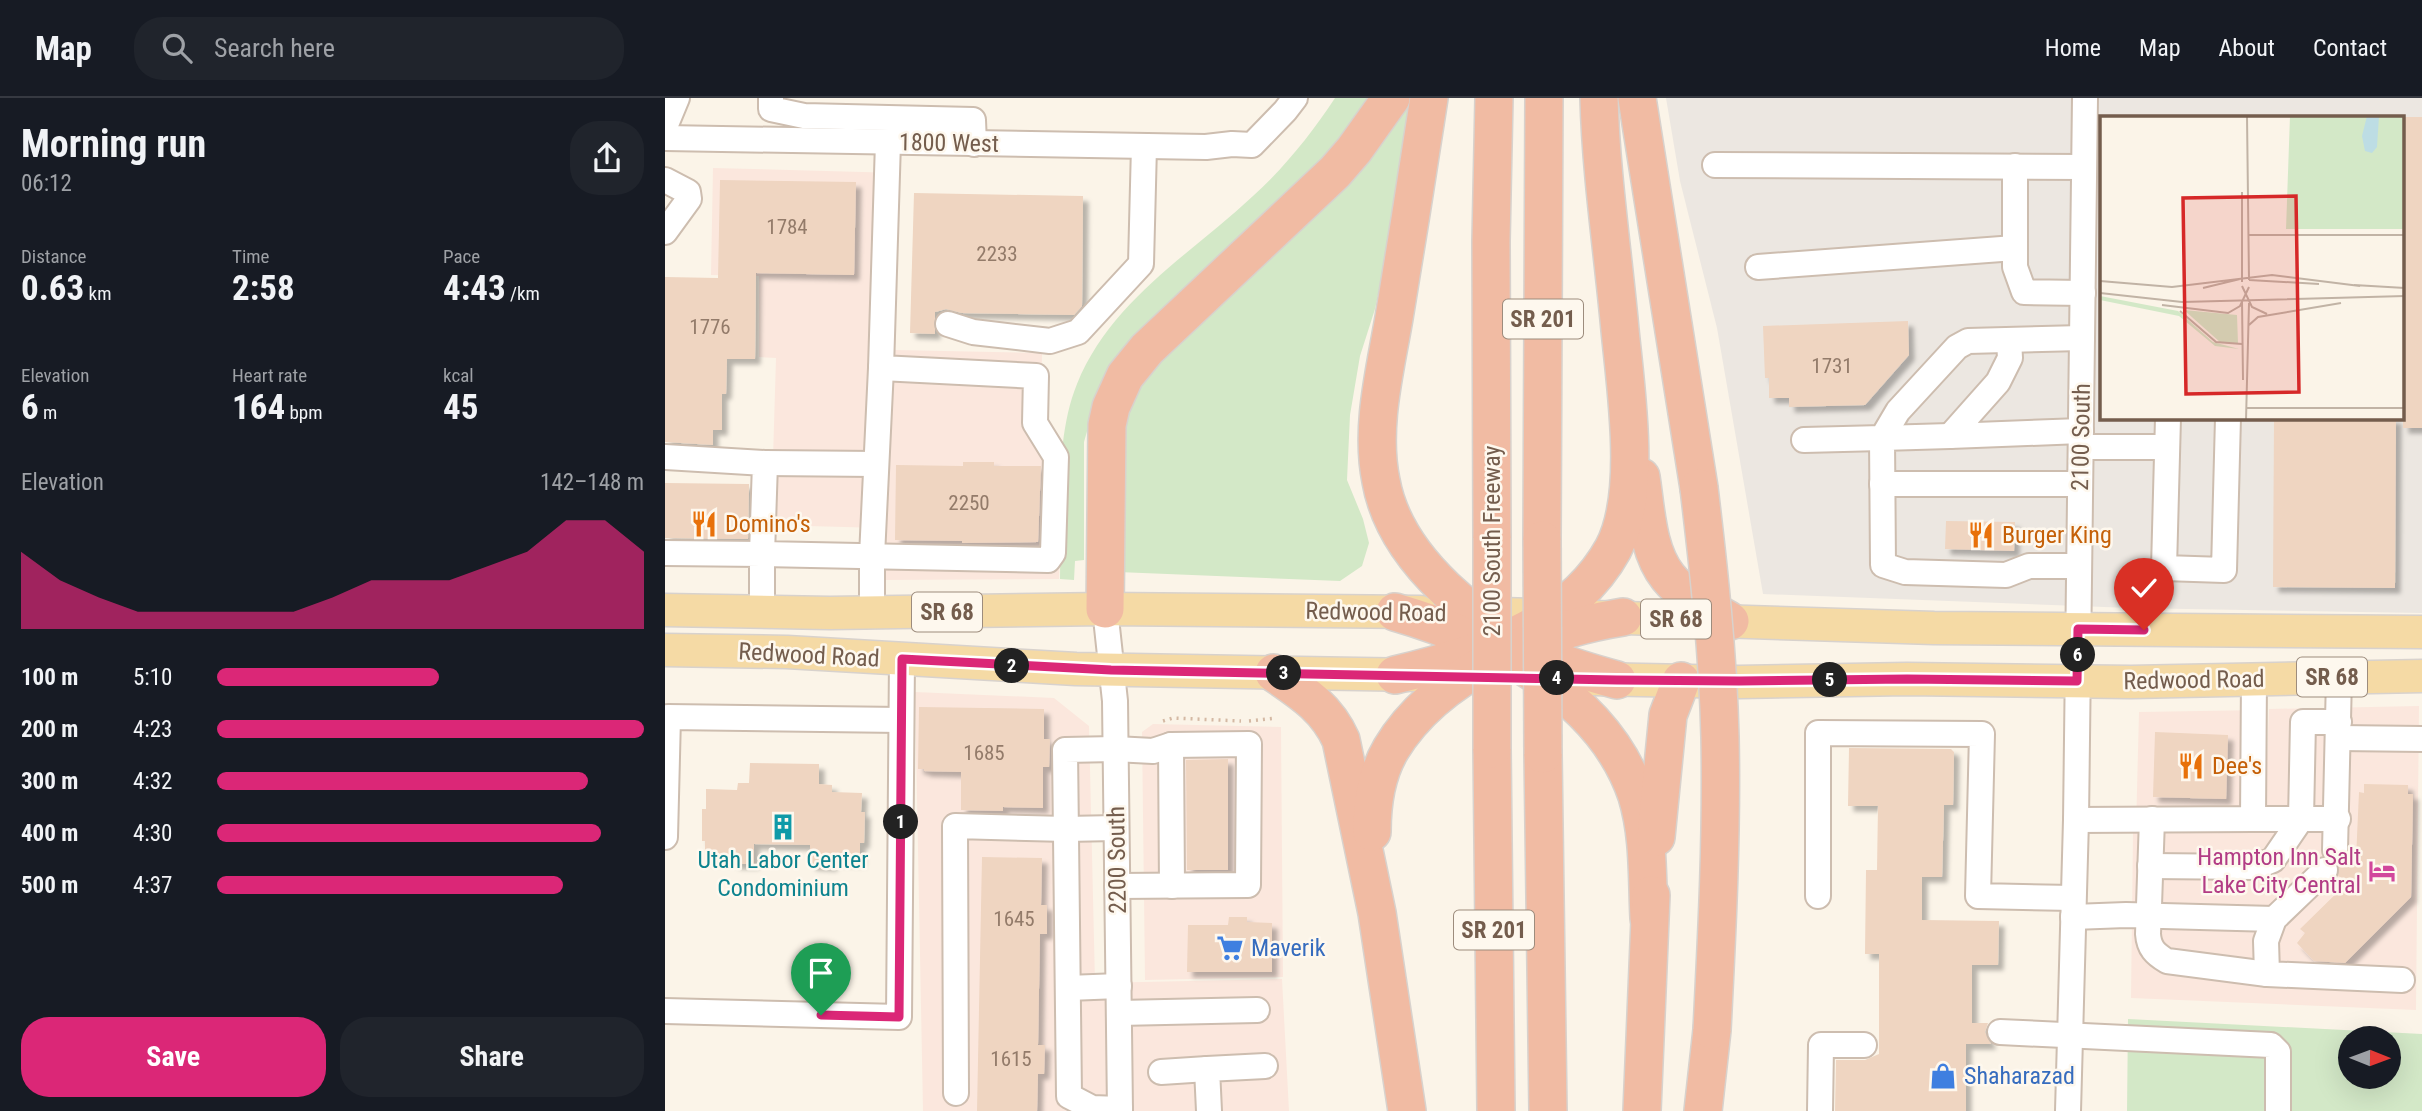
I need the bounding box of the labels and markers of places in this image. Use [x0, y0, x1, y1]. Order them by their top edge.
restaurant icon: Domino's [689, 509, 719, 539]
place label: Domino's [725, 510, 811, 538]
restaurant icon: Burger King [1966, 520, 1996, 550]
place label: Burger King [2002, 521, 2112, 549]
pin [2114, 558, 2174, 630]
pin: 6 [2061, 638, 2095, 672]
pin: 2 [995, 648, 1029, 684]
pin: 3 [1267, 656, 1301, 690]
pin: 4 [1539, 660, 1575, 696]
pin: 5 [1813, 662, 1847, 698]
restaurant icon: Dee's [2176, 751, 2206, 781]
place label: Dee's [2212, 752, 2262, 780]
pin: 1 [883, 804, 919, 840]
building icon: Utah Labor Center Condominium [768, 812, 798, 842]
place label: Hampton Inn Salt Lake City Central [2197, 843, 2361, 899]
place label: Utah Labor Center Condominium [698, 846, 868, 902]
hotel icon: Hampton Inn Salt Lake City Central [2367, 856, 2397, 886]
supermarket icon: Maverik [1215, 933, 1245, 963]
place label: Maverik [1251, 934, 1326, 962]
pin [791, 943, 851, 1015]
shop icon: Shaharazad [1928, 1061, 1958, 1091]
place label: Shaharazad [1964, 1062, 2075, 1090]

